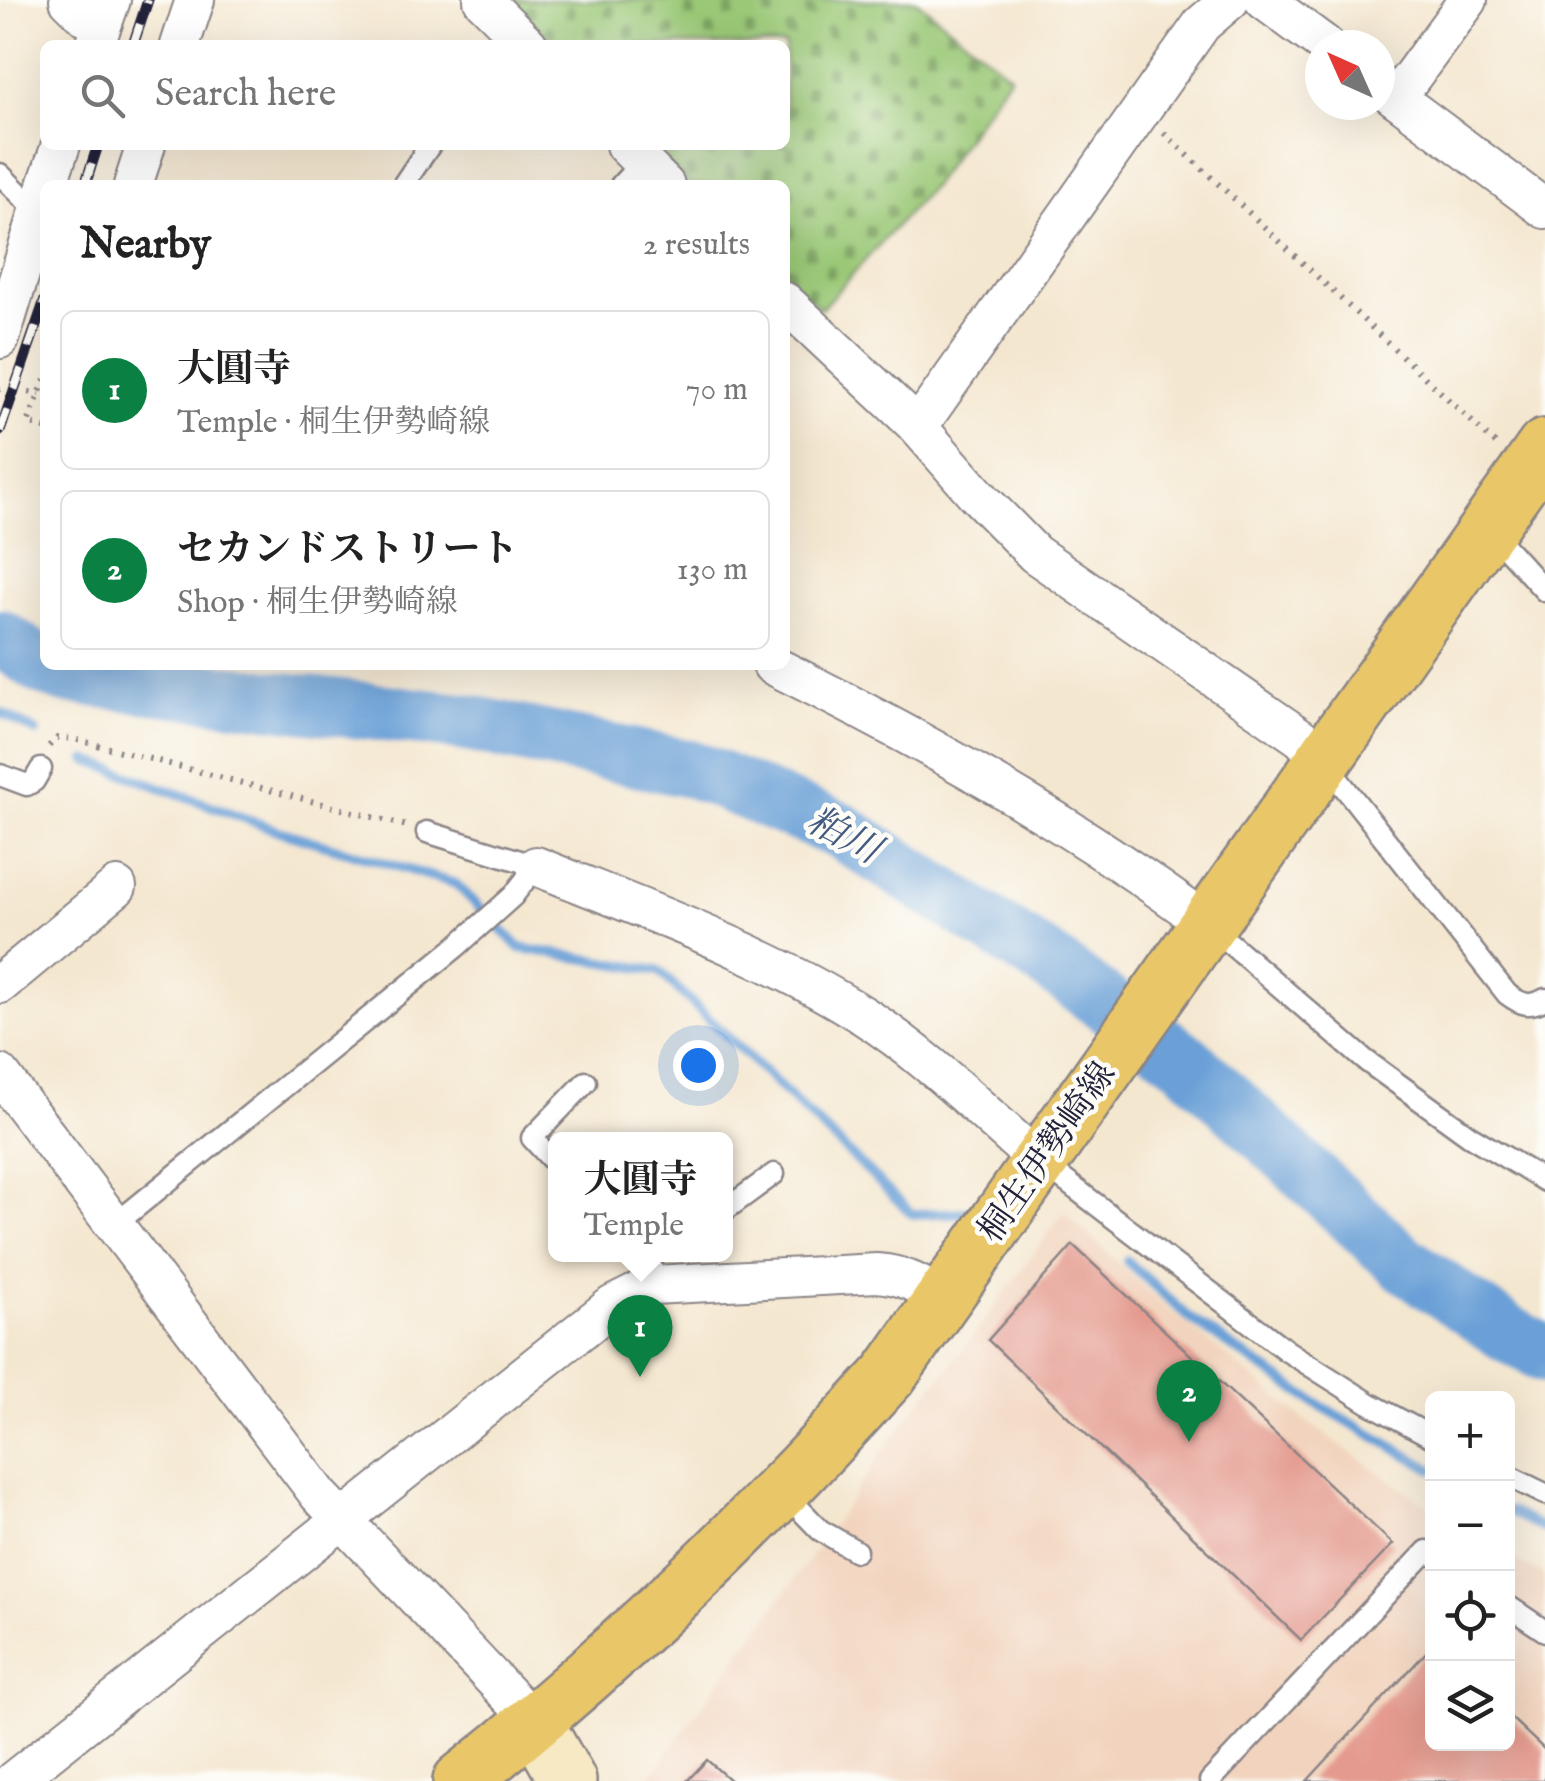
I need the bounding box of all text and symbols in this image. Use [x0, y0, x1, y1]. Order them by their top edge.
north arrow [1305, 30, 1395, 120]
search box [40, 40, 790, 150]
icon: search [75, 68, 130, 123]
text: Search here [155, 71, 336, 119]
text: Nearby [80, 219, 211, 272]
text: 2 results [643, 225, 750, 266]
text: 大圓寺 [177, 347, 291, 395]
text: 1 [109, 370, 120, 411]
text: 70 m [686, 370, 748, 411]
text: Temple · 桐生伊勢崎線 [177, 403, 490, 444]
text: セカンドストリート [177, 527, 519, 575]
text: 2 [107, 550, 122, 591]
text: 130 m [677, 550, 748, 591]
text: Shop · 桐生伊勢崎線 [177, 583, 458, 624]
water label: 粕川 [798, 798, 891, 878]
your location [673, 1040, 724, 1091]
street label: 桐生伊勢崎線 [969, 1054, 1127, 1252]
popup [548, 1132, 733, 1262]
text: 大圓寺 [583, 1158, 698, 1206]
text: Temple [583, 1206, 684, 1247]
pin: 1 [608, 1294, 672, 1377]
pin: 2 [1156, 1360, 1222, 1442]
map controls [1425, 1391, 1515, 1751]
button: + [1425, 1391, 1515, 1481]
button: − [1425, 1481, 1515, 1571]
button: locate [1425, 1571, 1515, 1661]
button: layers [1425, 1661, 1515, 1751]

